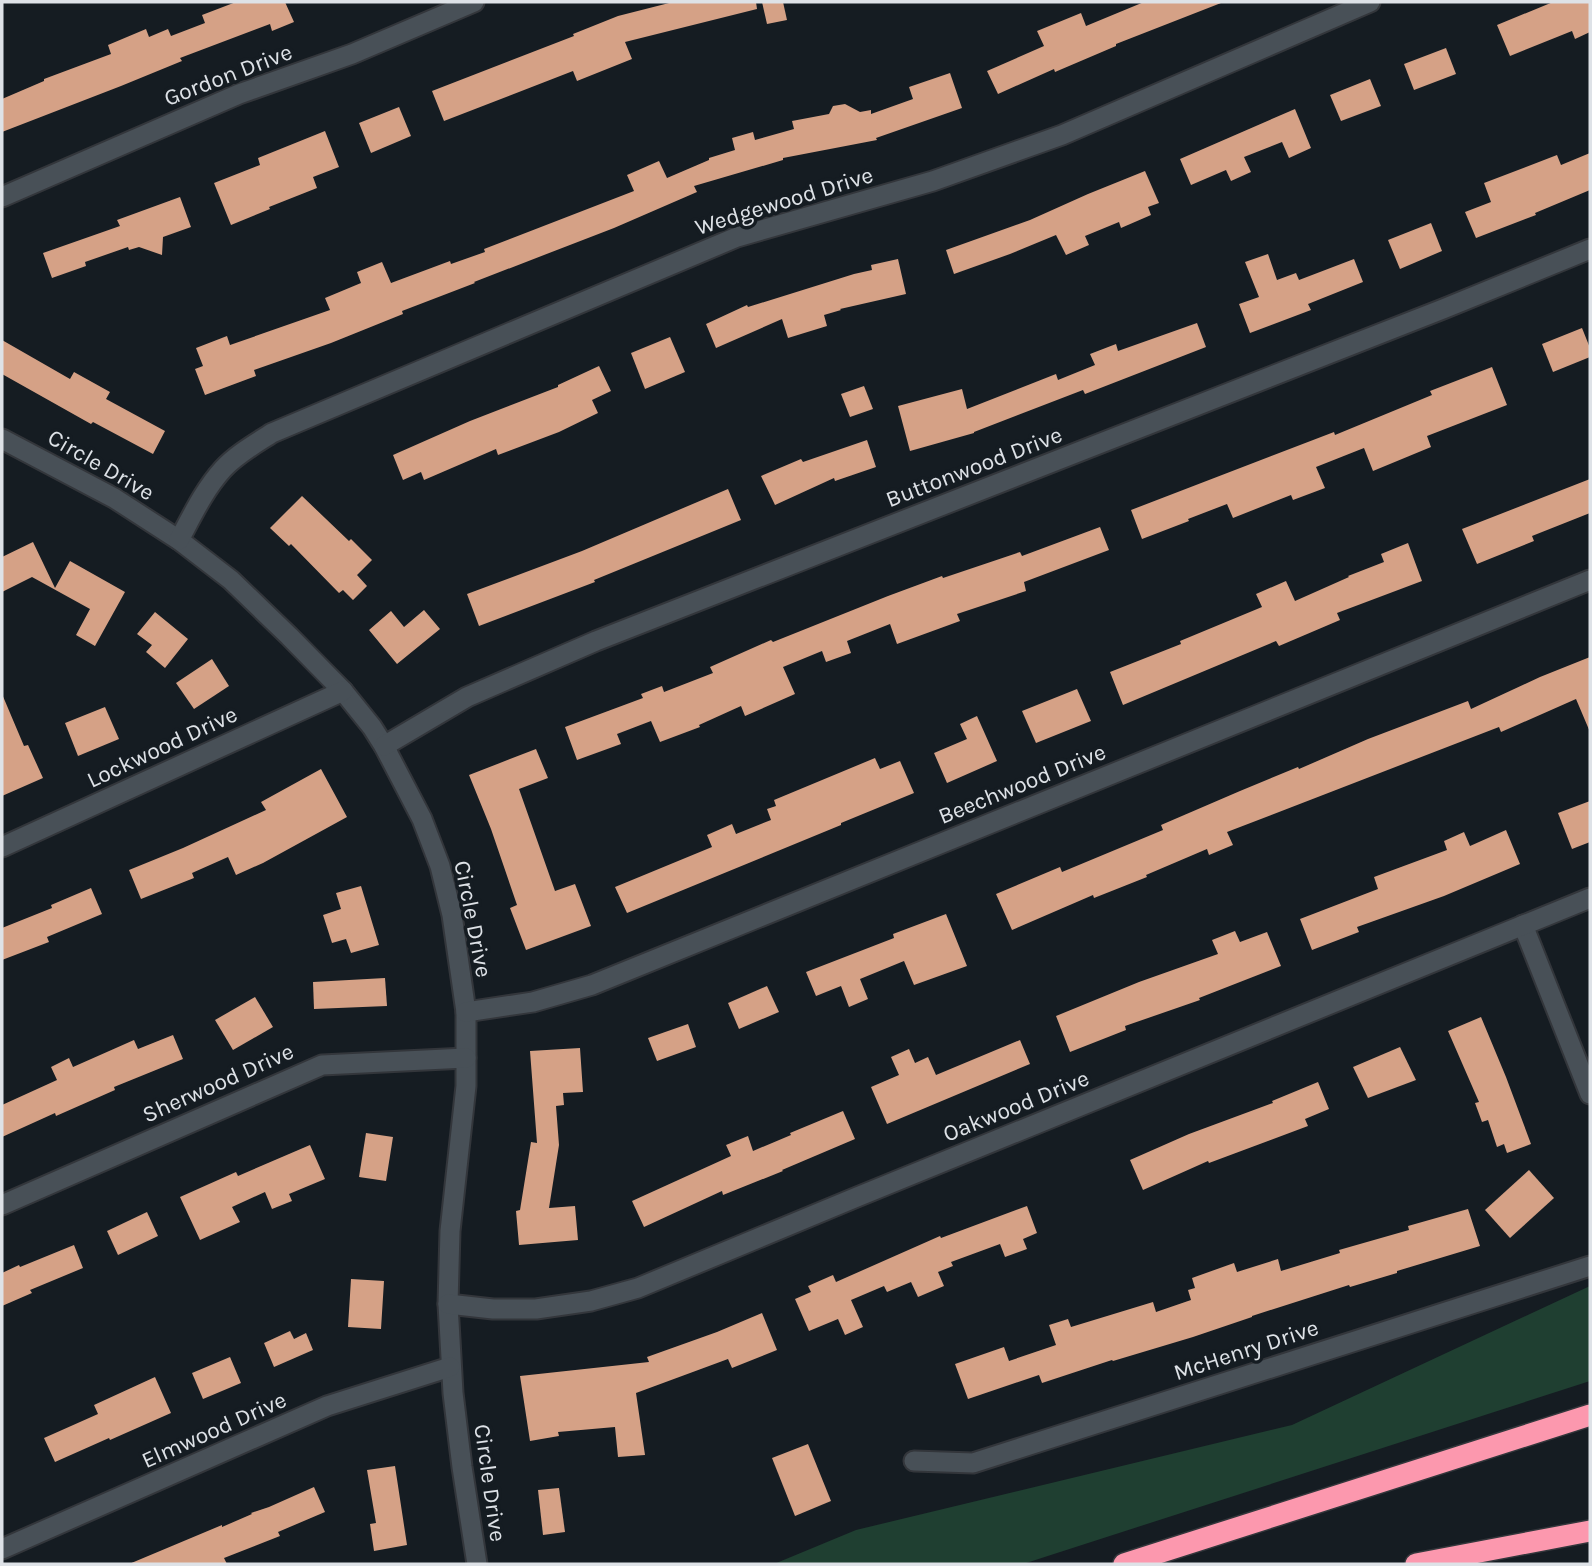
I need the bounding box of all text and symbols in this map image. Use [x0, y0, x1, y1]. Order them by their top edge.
street label: Gordon Drive [160, 38, 296, 112]
street label: Wedgewood Drive [692, 161, 876, 241]
street label: Buttonwood Drive [882, 421, 1066, 513]
street label: Circle Drive [43, 424, 159, 506]
street label: Lockwood Drive [83, 700, 241, 794]
street label: Beechwood Drive [934, 738, 1110, 830]
street label: Circle Drive [448, 858, 498, 980]
street label: Sherwood Drive [138, 1038, 298, 1128]
street label: Oakwood Drive [939, 1064, 1093, 1148]
street label: McHenry Drive [1170, 1314, 1322, 1386]
street label: Elmwood Drive [137, 1386, 291, 1474]
street label: Circle Drive [468, 1422, 512, 1544]

